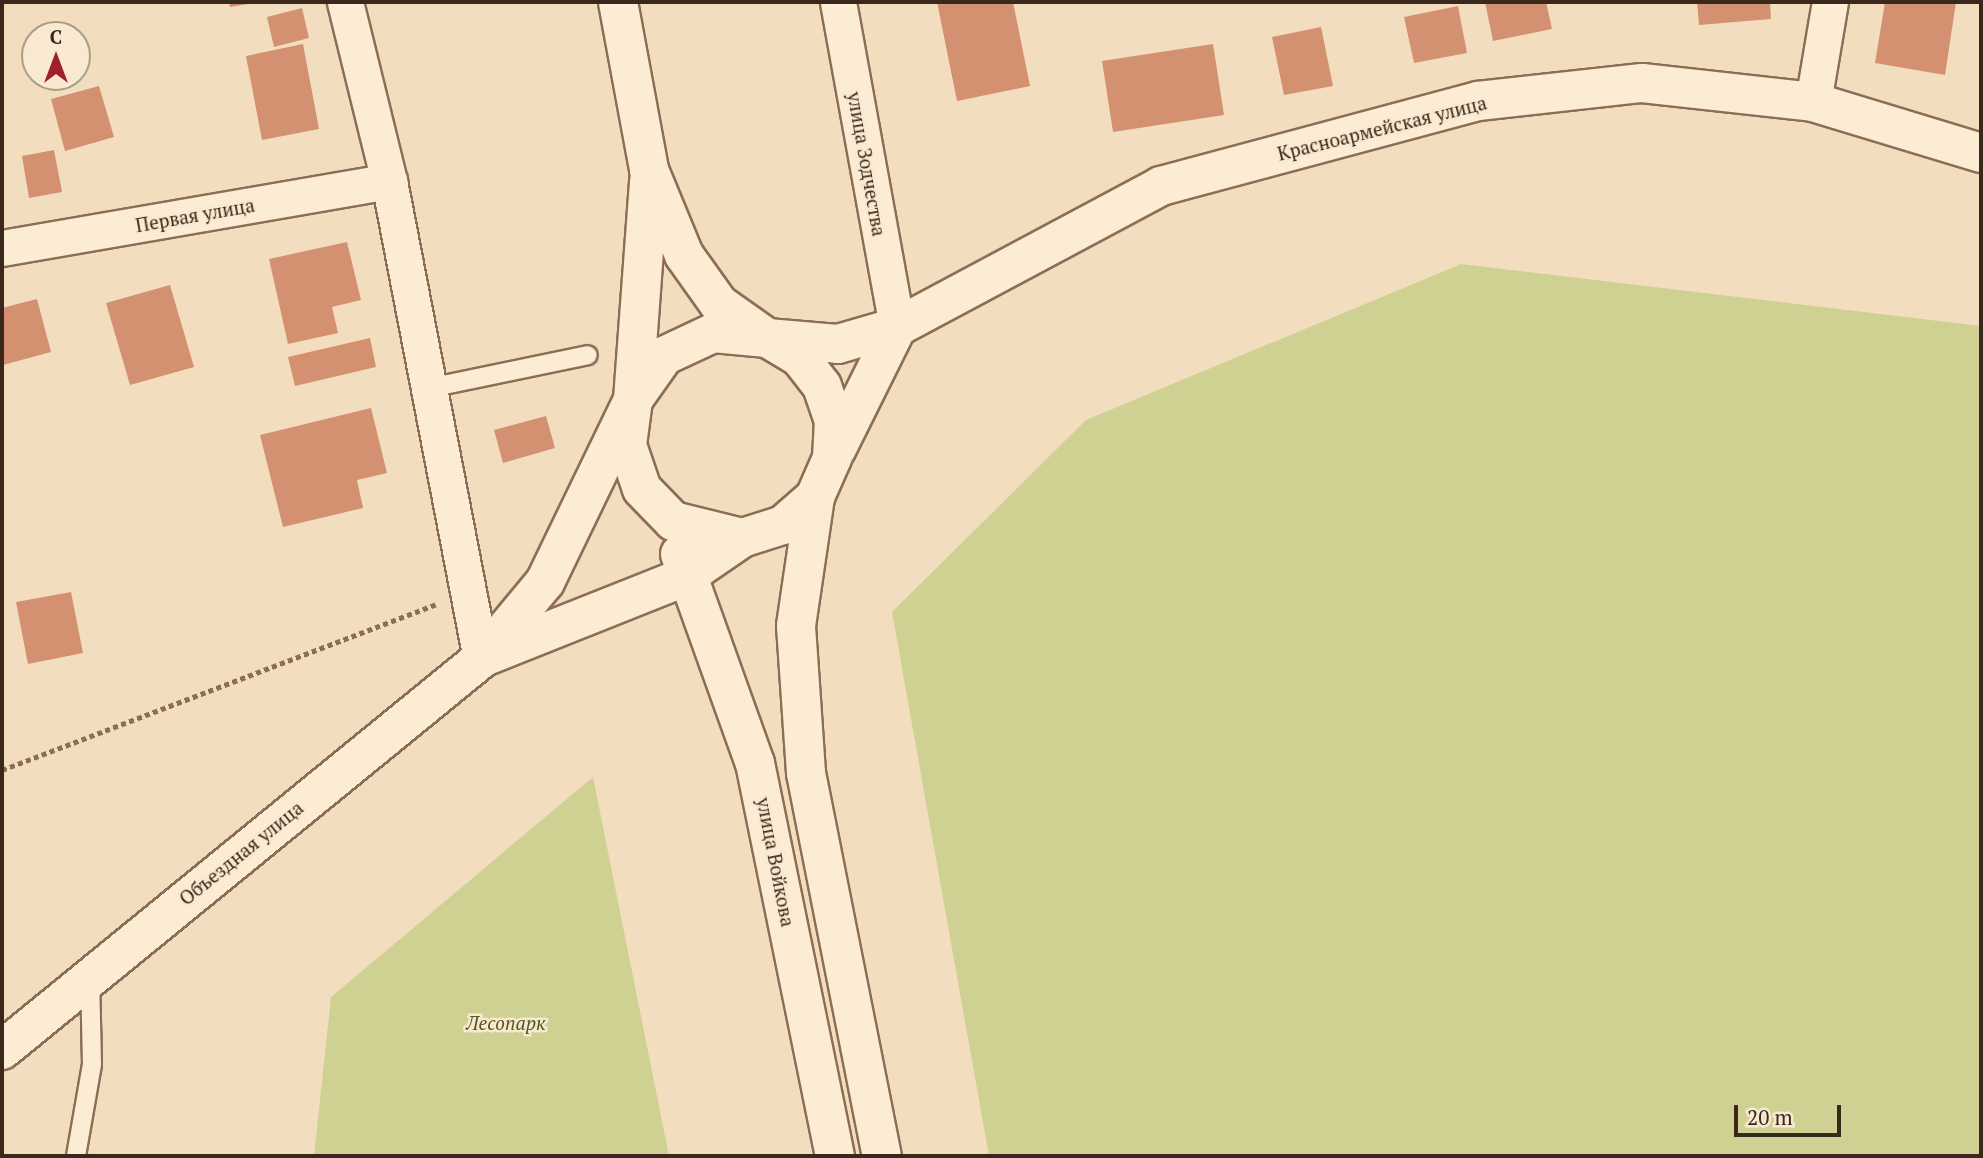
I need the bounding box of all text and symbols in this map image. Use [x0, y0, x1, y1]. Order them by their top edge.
north arrow [21, 21, 91, 91]
text: С [50, 24, 62, 49]
street label: улица Зодчества [843, 90, 891, 238]
street label: Красноармейская улица [1275, 91, 1489, 165]
street label: Первая улица [134, 193, 256, 237]
street label: Объездная улица [175, 796, 307, 910]
street label: улица Войкова [752, 796, 800, 928]
park label: Лесопарк [466, 1012, 546, 1034]
scale bar [1738, 1092, 1845, 1136]
text: 20 m [1747, 1103, 1793, 1131]

